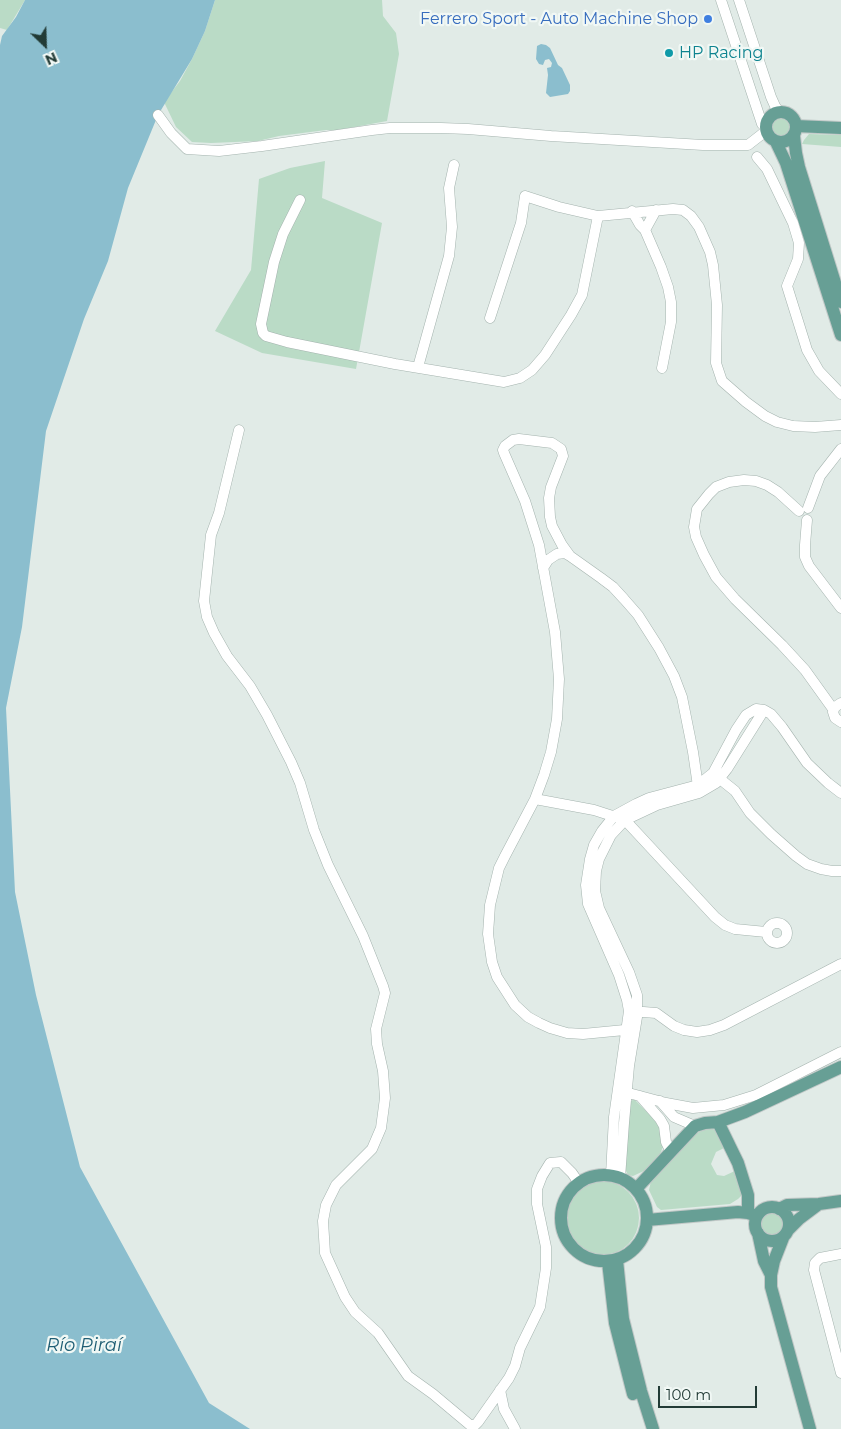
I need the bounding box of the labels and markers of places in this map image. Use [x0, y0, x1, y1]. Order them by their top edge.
place label: Ferrero Sport - Auto Machine Shop [420, 9, 698, 29]
marker: Ferrero Sport - Auto Machine Shop [702, 13, 714, 25]
place label: HP Racing [679, 43, 764, 63]
marker: HP Racing [663, 47, 675, 59]

